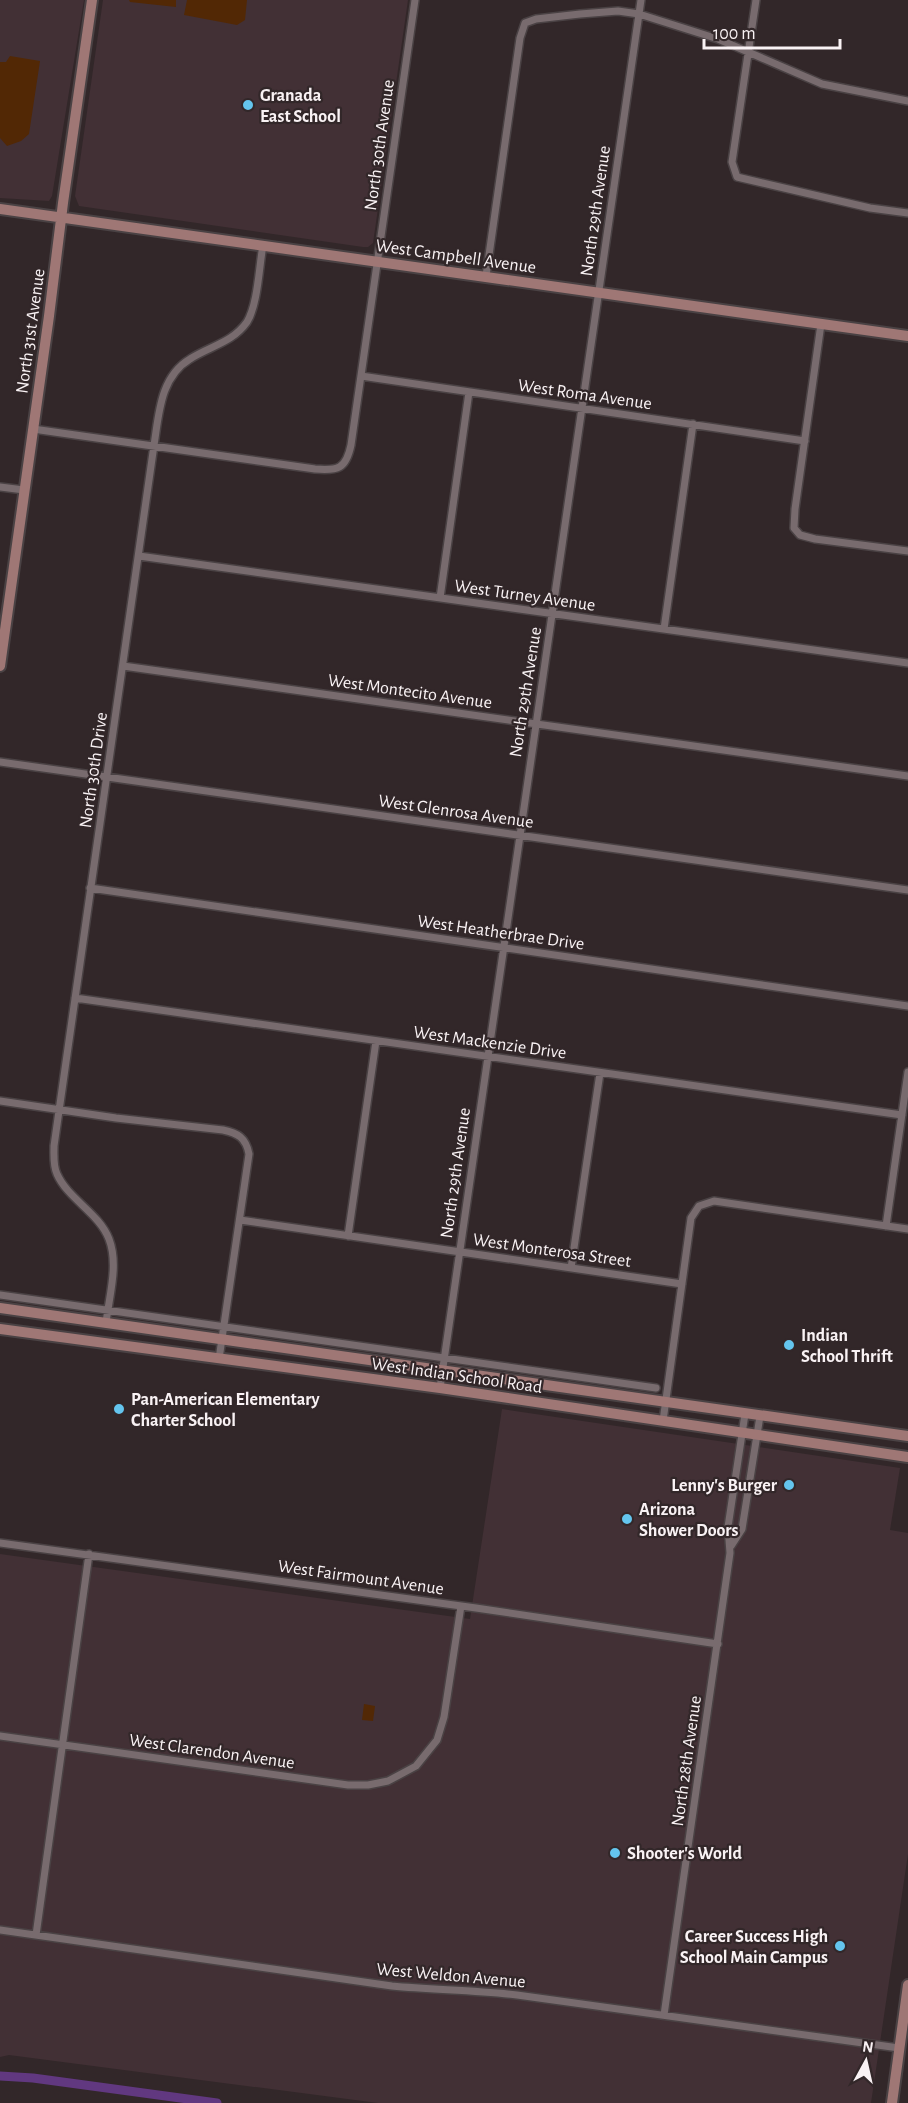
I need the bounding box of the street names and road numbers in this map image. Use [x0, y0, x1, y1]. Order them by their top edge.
street label: North 30th Avenue [362, 79, 398, 212]
street label: North 29th Avenue [578, 145, 614, 278]
street label: West Campbell Avenue [374, 237, 537, 277]
street label: North 31st Avenue [13, 268, 49, 395]
street label: West Roma Avenue [517, 377, 653, 413]
street label: West Turney Avenue [453, 577, 596, 615]
street label: North 29th Avenue [507, 626, 545, 759]
street label: West Montecito Avenue [327, 672, 493, 712]
street label: North 30th Drive [77, 711, 111, 829]
street label: West Glenrosa Avenue [377, 792, 535, 832]
street label: West Heatherbrae Drive [416, 912, 586, 954]
street label: West Mackenzie Drive [412, 1023, 567, 1063]
street label: North 29th Avenue [438, 1107, 474, 1240]
street label: West Monterosa Street [472, 1231, 632, 1271]
street label: West Indian School Road [370, 1355, 543, 1397]
street label: West Fairmount Avenue [277, 1557, 445, 1599]
street label: North 28th Avenue [669, 1695, 705, 1828]
street label: West Clarendon Avenue [128, 1731, 296, 1773]
street label: West Weldon Avenue [376, 1961, 526, 1991]

